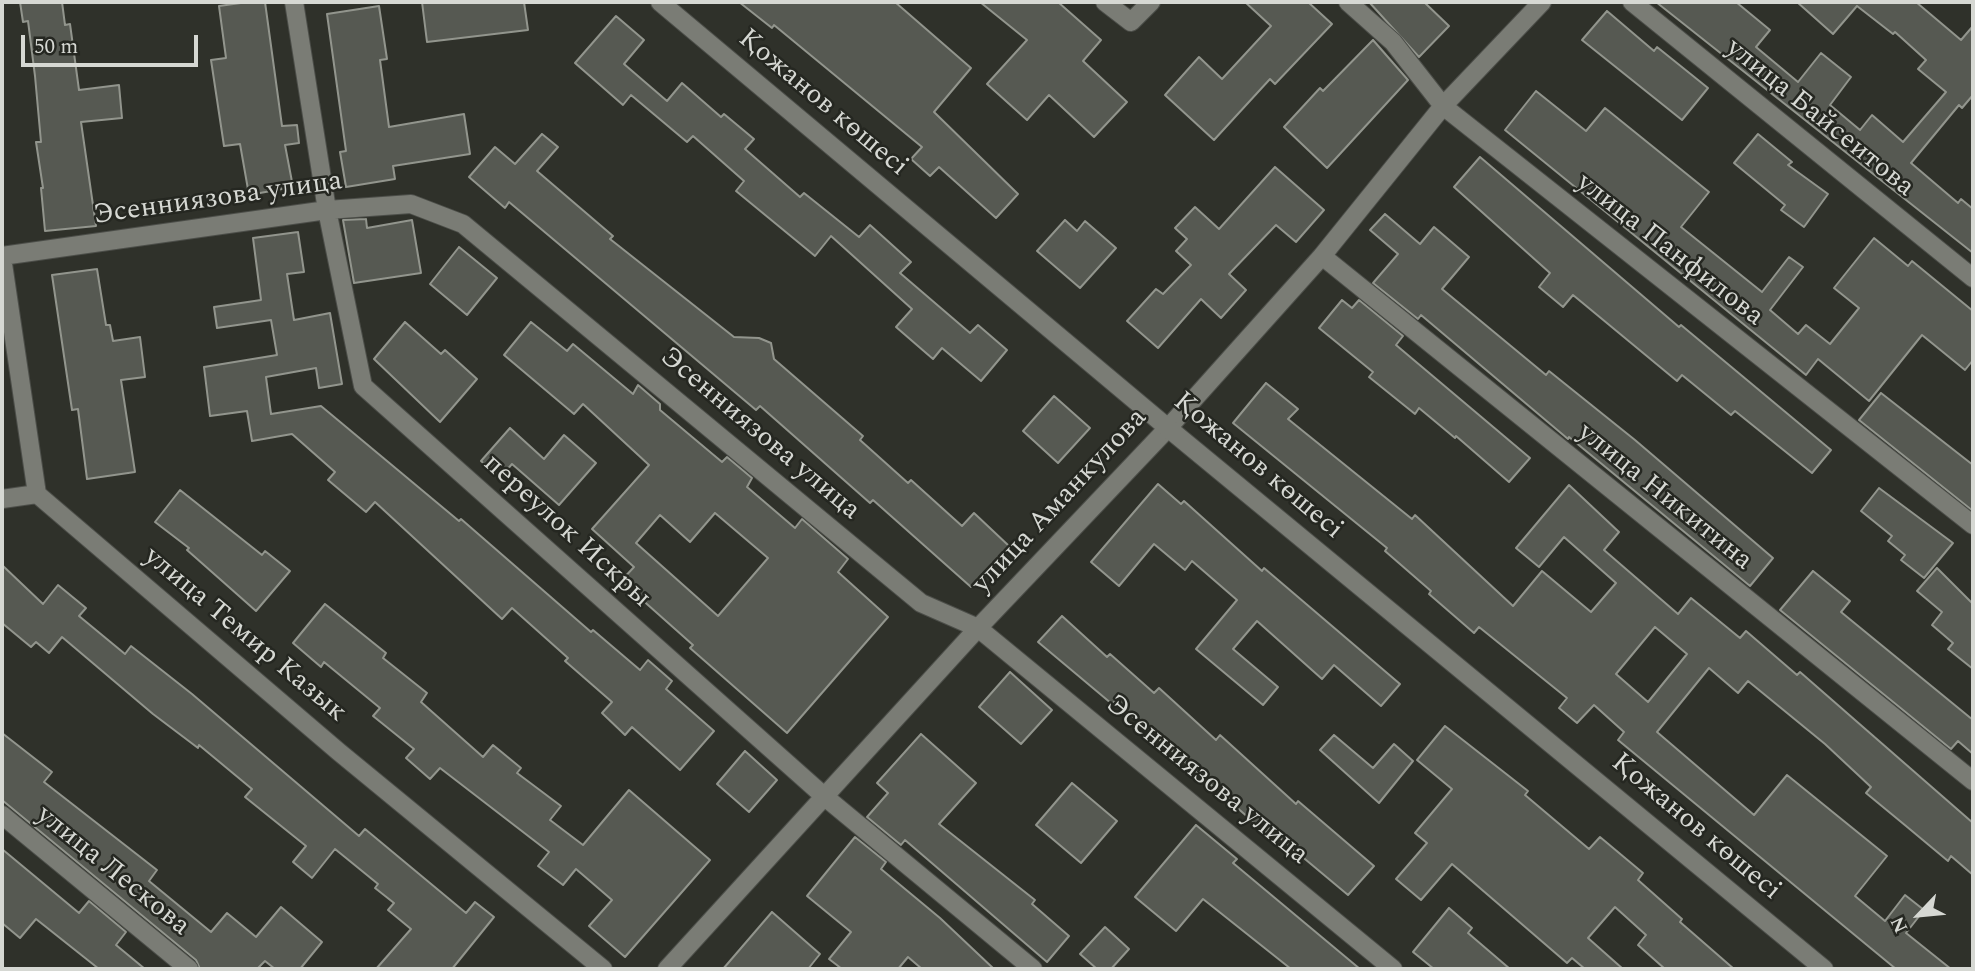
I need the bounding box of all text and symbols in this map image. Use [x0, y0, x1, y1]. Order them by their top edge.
scale bar [24, 21, 201, 65]
street label: Қожанов көшесі [730, 23, 914, 185]
text: 50 m [34, 31, 78, 63]
street label: улица Байсеитова [1718, 33, 1920, 205]
street label: Эсенниязова улица [91, 166, 345, 234]
street label: улица Панфилова [1568, 167, 1770, 335]
street label: Эсенниязова улица [652, 341, 866, 529]
street label: Қожанов көшесі [1165, 386, 1349, 548]
street label: улица Аманкулова [967, 402, 1155, 602]
street label: улица Никитина [1570, 417, 1758, 579]
street label: переулок Искры [475, 448, 657, 616]
street label: улица Темир Казык [136, 541, 352, 731]
street label: Эсенниязова улица [1098, 689, 1314, 873]
street label: Қожанов көшесі [1603, 747, 1787, 909]
street label: улица Лескова [28, 800, 196, 944]
north arrow [1884, 880, 1954, 950]
text: N [1883, 911, 1916, 938]

